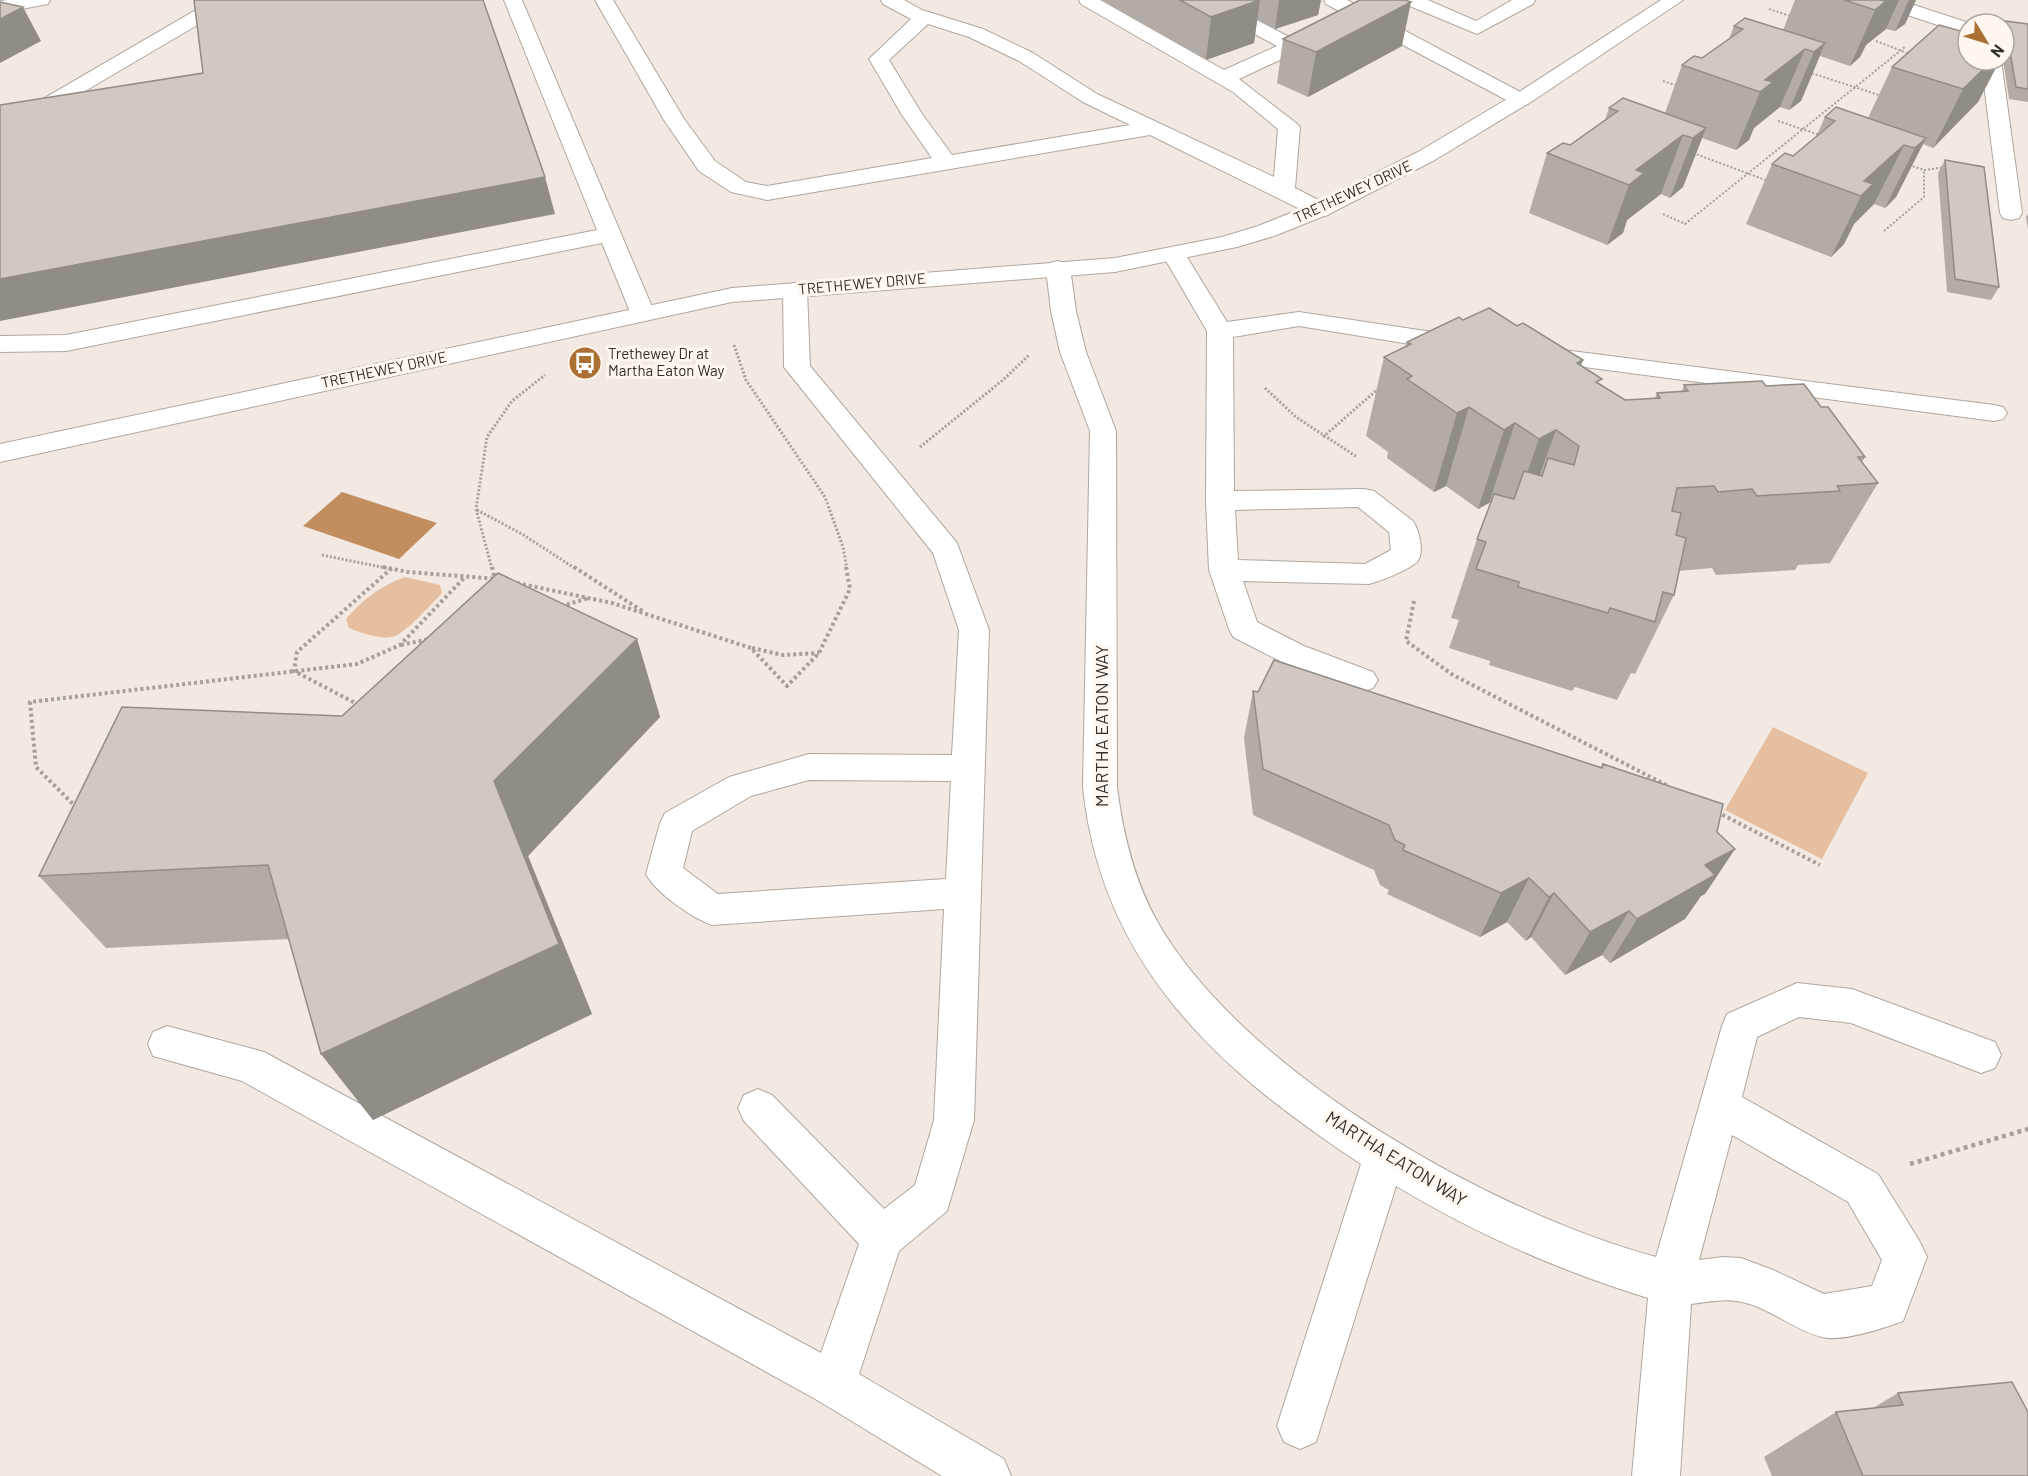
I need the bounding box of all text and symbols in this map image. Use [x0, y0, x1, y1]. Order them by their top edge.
north arrow [1956, 12, 2016, 72]
text: N [1987, 42, 2009, 62]
street label: TRETHEWEY DRIVE [1291, 156, 1414, 226]
street label: TRETHEWEY DRIVE [797, 268, 926, 298]
place label: Trethewey Dr at Martha Eaton Way [608, 344, 724, 379]
bus stop icon: Trethewey Dr at Martha Eaton Way [567, 345, 603, 381]
street label: TRETHEWEY DRIVE [319, 347, 448, 391]
street label: MARTHA EATON WAY [1090, 645, 1112, 807]
street label: MARTHA EATON WAY [1322, 1106, 1471, 1211]

